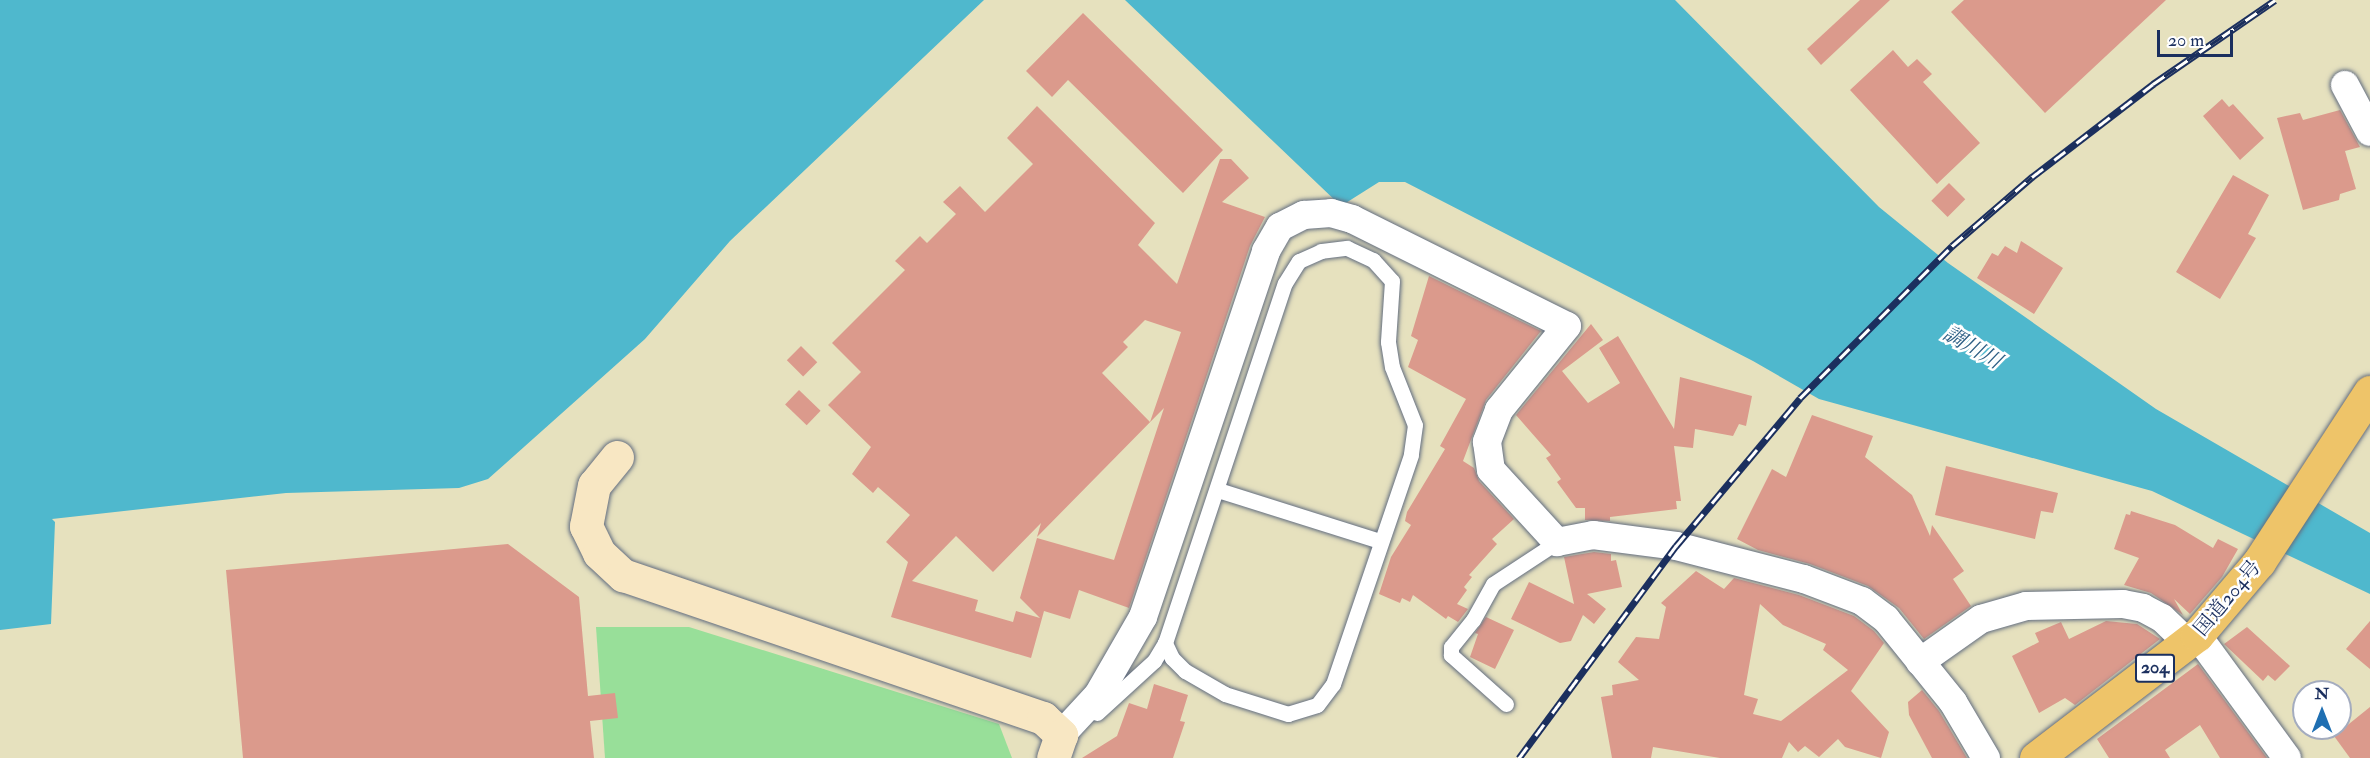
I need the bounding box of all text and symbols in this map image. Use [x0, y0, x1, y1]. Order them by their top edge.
scale bar [2160, 18, 2236, 56]
text: 20 m [2168, 29, 2204, 52]
water label: 調川川 [1938, 321, 2006, 375]
street label: 国道204号 [2189, 555, 2265, 641]
road number: 204 [2134, 653, 2176, 683]
north arrow [2292, 680, 2352, 740]
text: N [2315, 684, 2329, 704]

